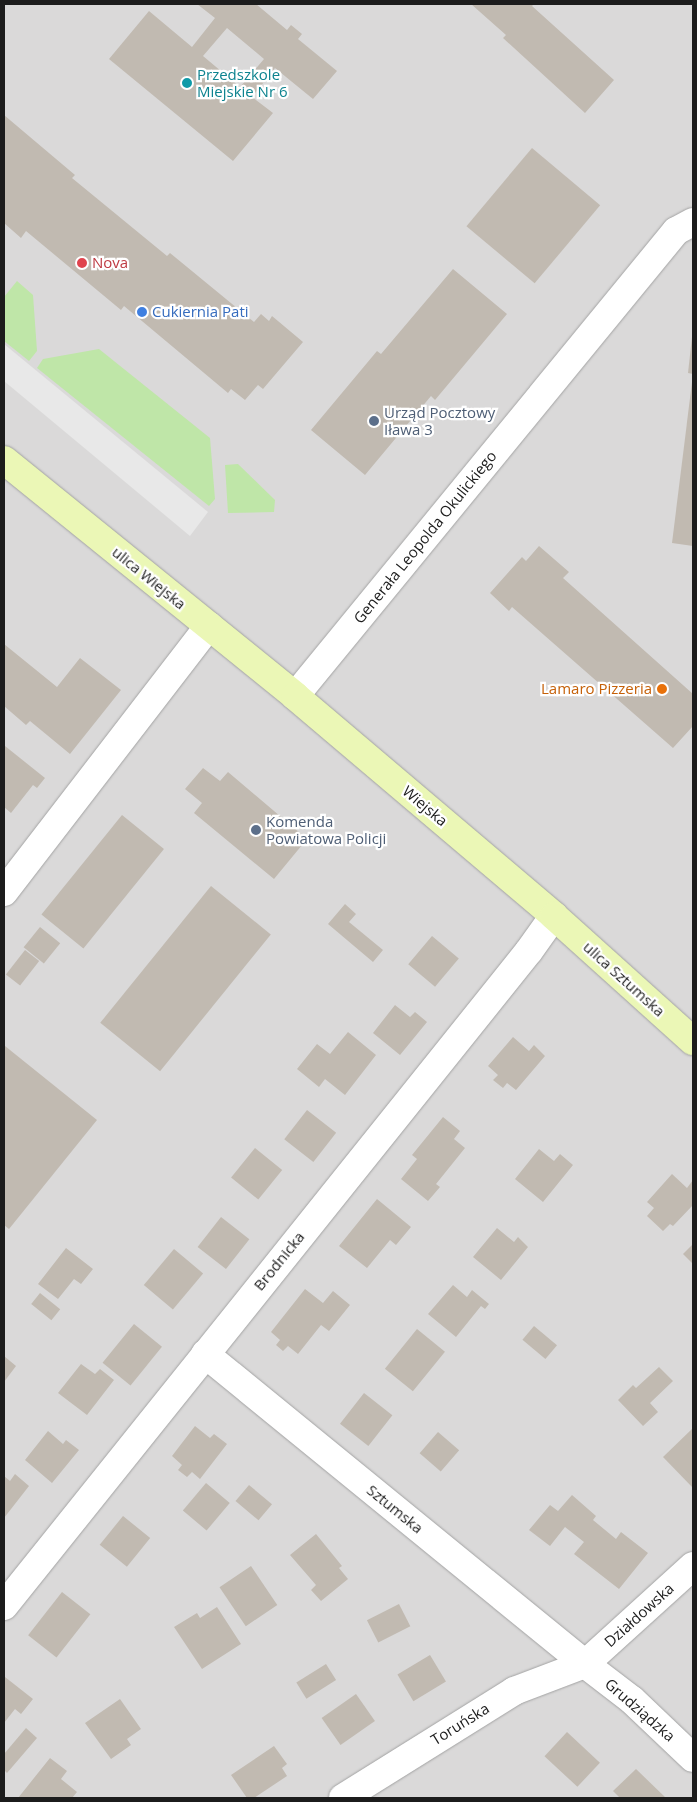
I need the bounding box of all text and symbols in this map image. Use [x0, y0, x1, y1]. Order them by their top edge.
place label: Przedszkole Miejskie Nr 6 [197, 65, 288, 100]
marker: Przedszkole Miejskie Nr 6 [181, 77, 193, 89]
place label: Nova [92, 254, 128, 272]
marker: Nova [76, 257, 88, 269]
place label: Cukiernia Pati [152, 303, 249, 321]
marker: Cukiernia Pati [136, 306, 148, 318]
place label: Urząd Pocztowy Iława 3 [384, 403, 495, 438]
marker: Urząd Pocztowy Iława 3 [368, 415, 380, 427]
street label: Generała Leopolda Okulickiego [350, 447, 500, 627]
street label: ulica Wiejska [109, 543, 189, 613]
place label: Lamaro Pizzeria [541, 680, 652, 698]
marker: Lamaro Pizzeria [656, 683, 668, 695]
street label: Wiejska [399, 782, 451, 830]
place label: Komenda Powiatowa Policji [266, 812, 386, 847]
marker: Komenda Powiatowa Policji [250, 824, 262, 836]
street label: ulica Sztumska [580, 938, 668, 1020]
street label: Brodnicka [250, 1228, 308, 1294]
street label: Sztumska [363, 1481, 427, 1537]
street label: Działdowska [601, 1579, 677, 1651]
street label: Grudziądzka [601, 1675, 679, 1745]
street label: Toruńska [428, 1699, 492, 1749]

